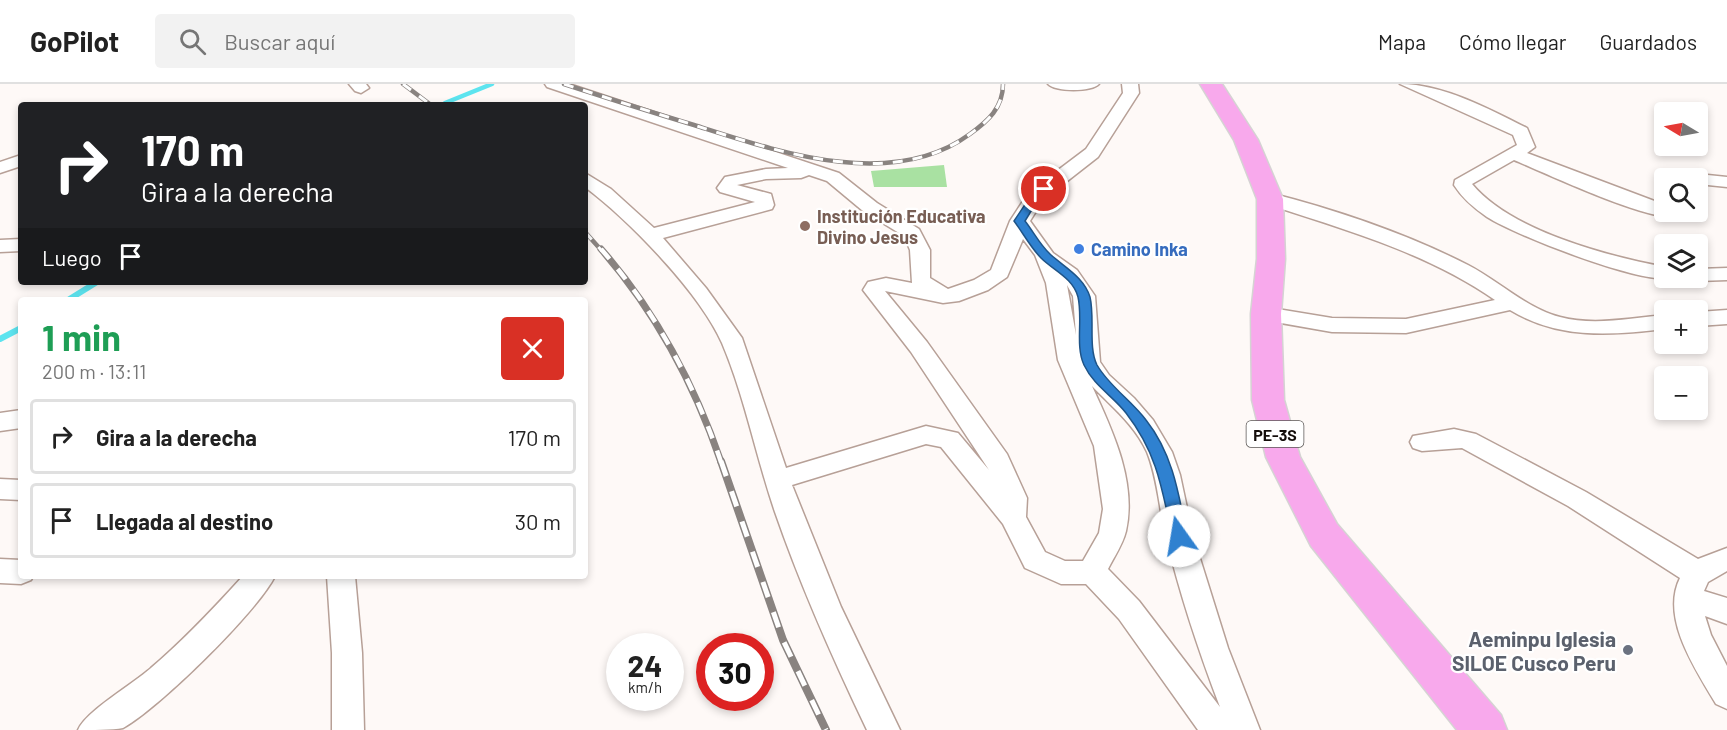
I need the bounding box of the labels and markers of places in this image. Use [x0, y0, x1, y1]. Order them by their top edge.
pin [1018, 163, 1069, 214]
place label: Institución Educativa Divino Jesus [817, 205, 986, 248]
marker: Institución Educativa Divino Jesus [798, 219, 812, 233]
place label: Camino Inka [1091, 238, 1188, 260]
marker: Camino Inka [1072, 242, 1086, 256]
place label: Aeminpu Iglesia SILOE Cusco Peru [1452, 626, 1616, 675]
marker: Aeminpu Iglesia SILOE Cusco Peru [1621, 643, 1635, 657]

